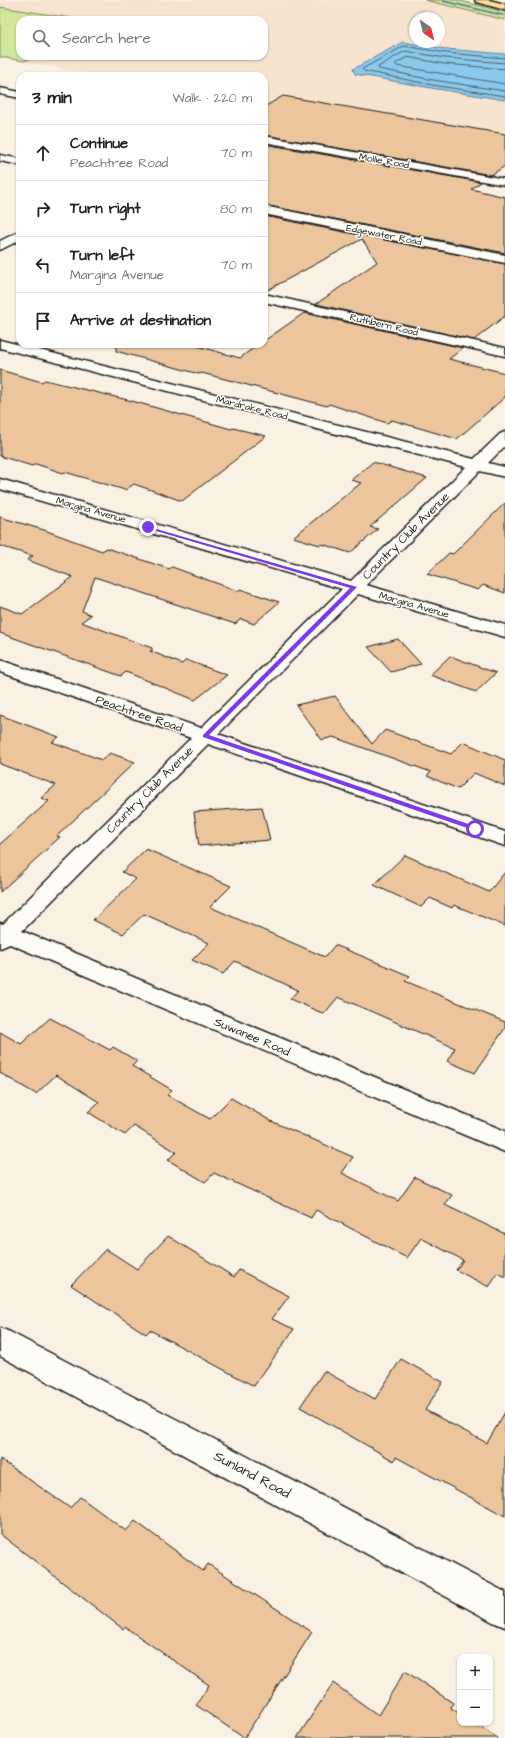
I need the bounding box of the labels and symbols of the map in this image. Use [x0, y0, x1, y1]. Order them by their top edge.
north arrow [409, 12, 445, 48]
street label: Mollie Road [358, 150, 410, 172]
street label: Edgewater Road [345, 221, 423, 250]
street label: Ruthbern Road [348, 310, 420, 340]
street label: Mardrake Road [215, 392, 289, 424]
street label: Country Club Avenue [359, 488, 455, 584]
street label: Margina Avenue [54, 493, 128, 528]
route end [139, 518, 157, 536]
street label: Margina Avenue [377, 588, 451, 623]
street label: Peachtree Road [93, 691, 185, 737]
street label: Country Club Avenue [103, 742, 199, 838]
route start [466, 820, 484, 838]
street label: Suwanee Road [211, 1013, 293, 1061]
street label: Sunland Road [210, 1446, 294, 1504]

